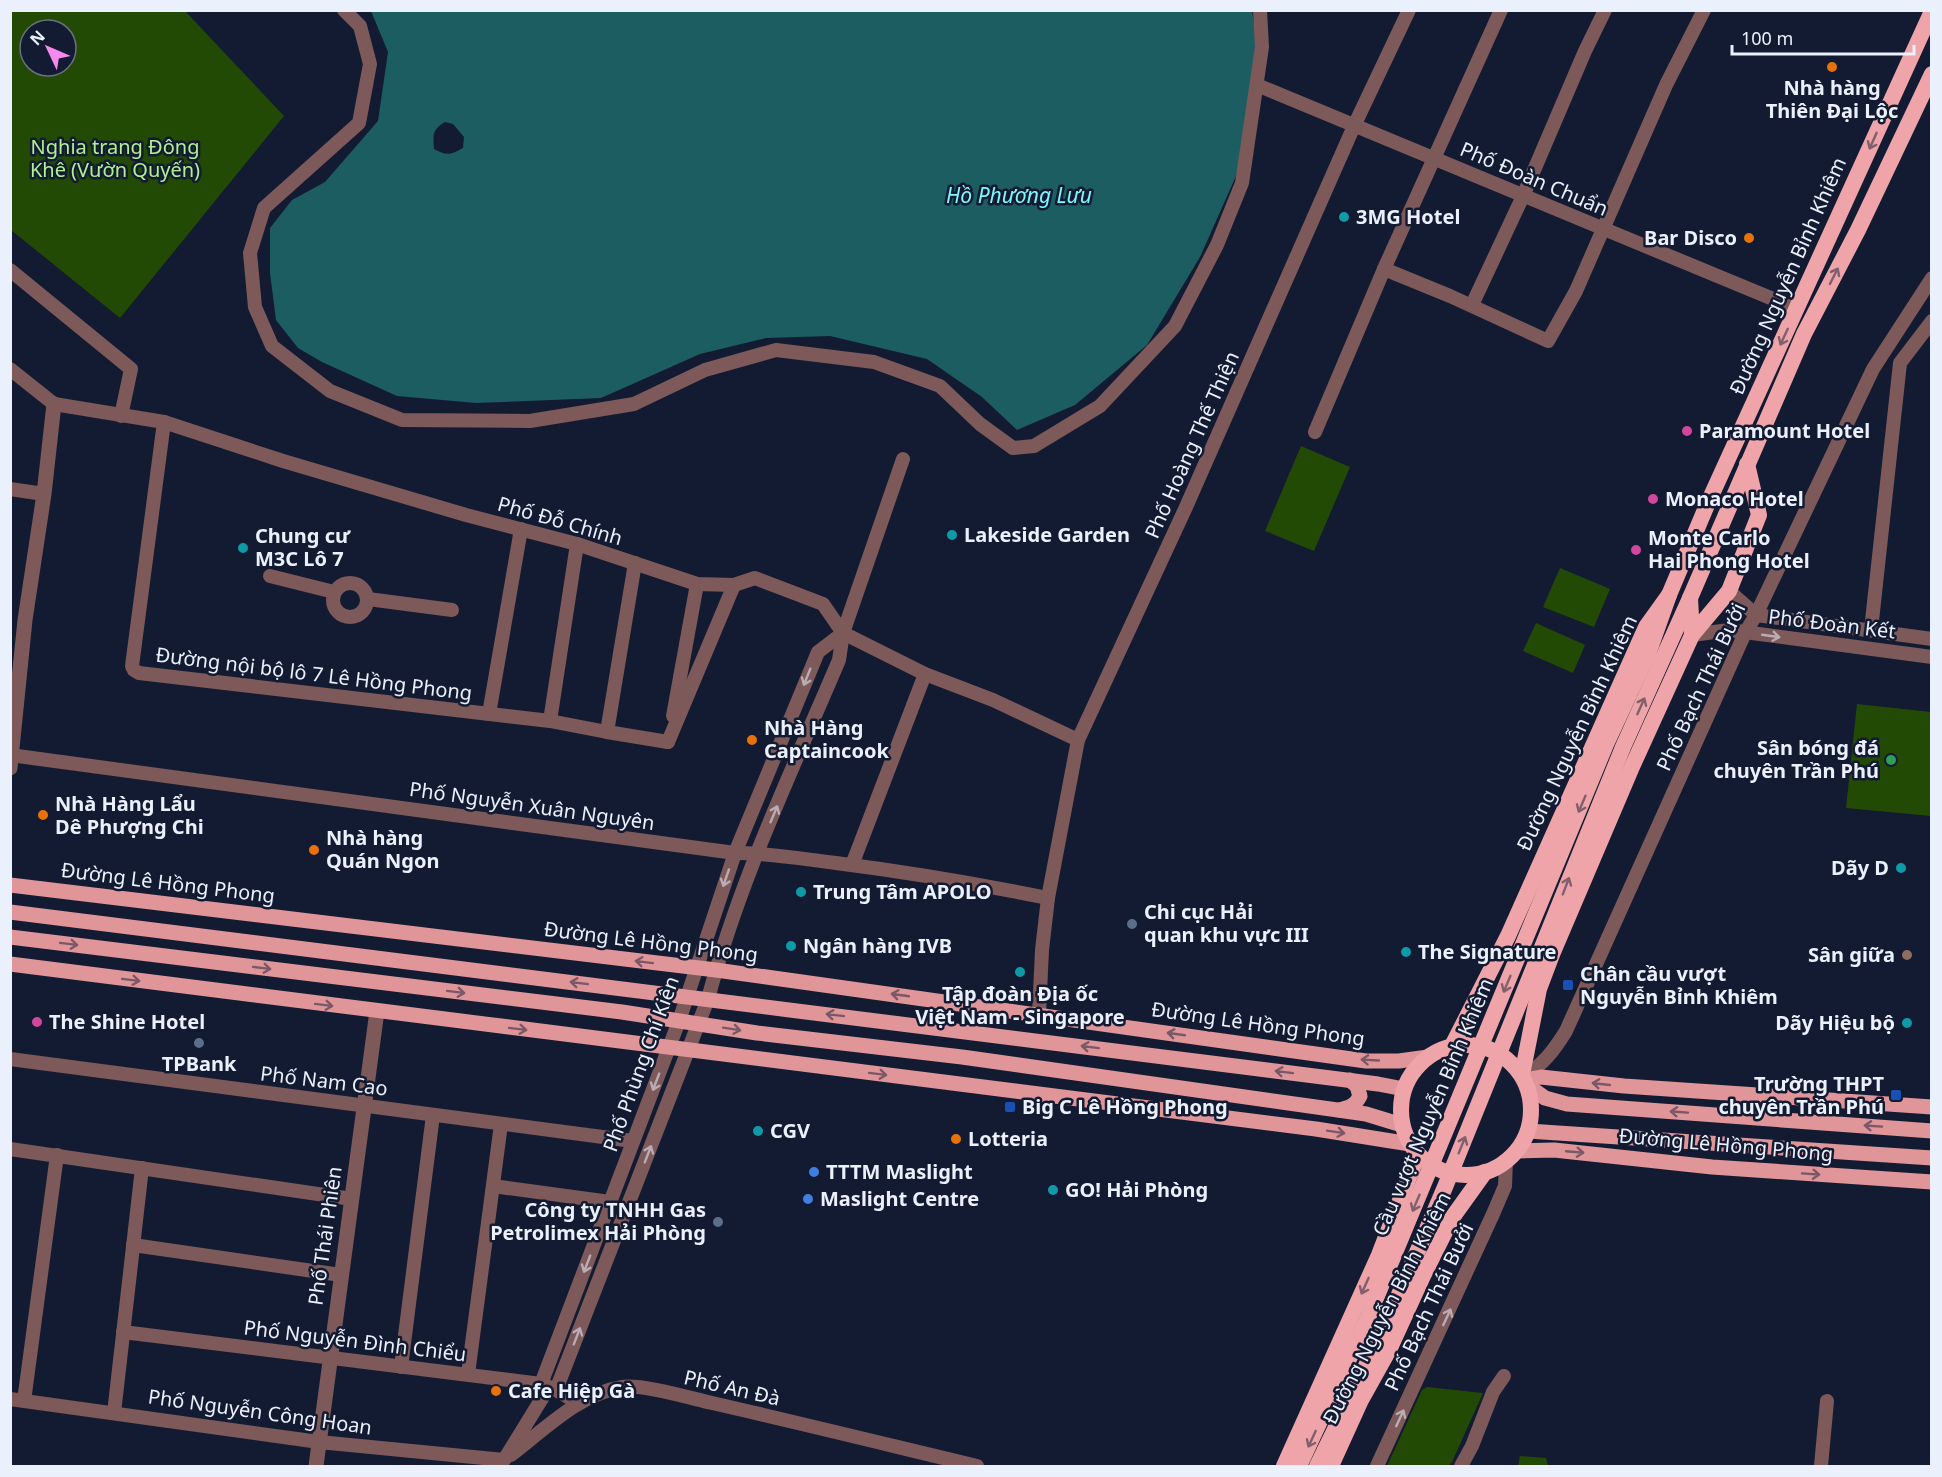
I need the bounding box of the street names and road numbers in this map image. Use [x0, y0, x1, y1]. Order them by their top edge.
street label: Phố Đoàn Chuẩn [1456, 135, 1612, 222]
street label: Đường Nguyễn Bỉnh Khiêm [1723, 153, 1852, 399]
street label: Phố Hoàng Thế Thiện [1138, 347, 1245, 543]
street label: Phố Đỗ Chính [495, 490, 626, 551]
street label: Phố Bạch Thái Bưởi [1650, 599, 1751, 775]
street label: Phố Đoàn Kết [1767, 602, 1897, 645]
street label: Đường Nguyễn Bỉnh Khiêm [1510, 611, 1643, 855]
street label: Đường nội bộ lô 7 Lê Hồng Phong [154, 641, 474, 706]
street label: Phố Nguyễn Xuân Nguyên [408, 775, 656, 836]
street label: Đường Lê Hồng Phong [60, 856, 277, 909]
street label: Đường Lê Hồng Phong [543, 915, 760, 968]
street label: Phố Phùng Chí Kiên [596, 972, 685, 1155]
street label: Cầu vượt Nguyễn Bỉnh Khiêm [1366, 974, 1499, 1240]
street label: Đường Lê Hồng Phong [1150, 995, 1367, 1052]
street label: Phố Nam Cao [259, 1059, 389, 1102]
street label: Đường Lê Hồng Phong [1618, 1122, 1834, 1167]
street label: Phố Thái Phiên [301, 1165, 348, 1307]
street label: Đường Nguyễn Bỉnh Khiêm [1316, 1187, 1457, 1428]
street label: Phố Bạch Thái Bưởi [1378, 1219, 1479, 1395]
street label: Phố Nguyễn Đình Chiểu [242, 1313, 468, 1368]
street label: Phố An Đà [681, 1363, 783, 1412]
street label: Phố Nguyễn Công Hoan [146, 1382, 374, 1441]

